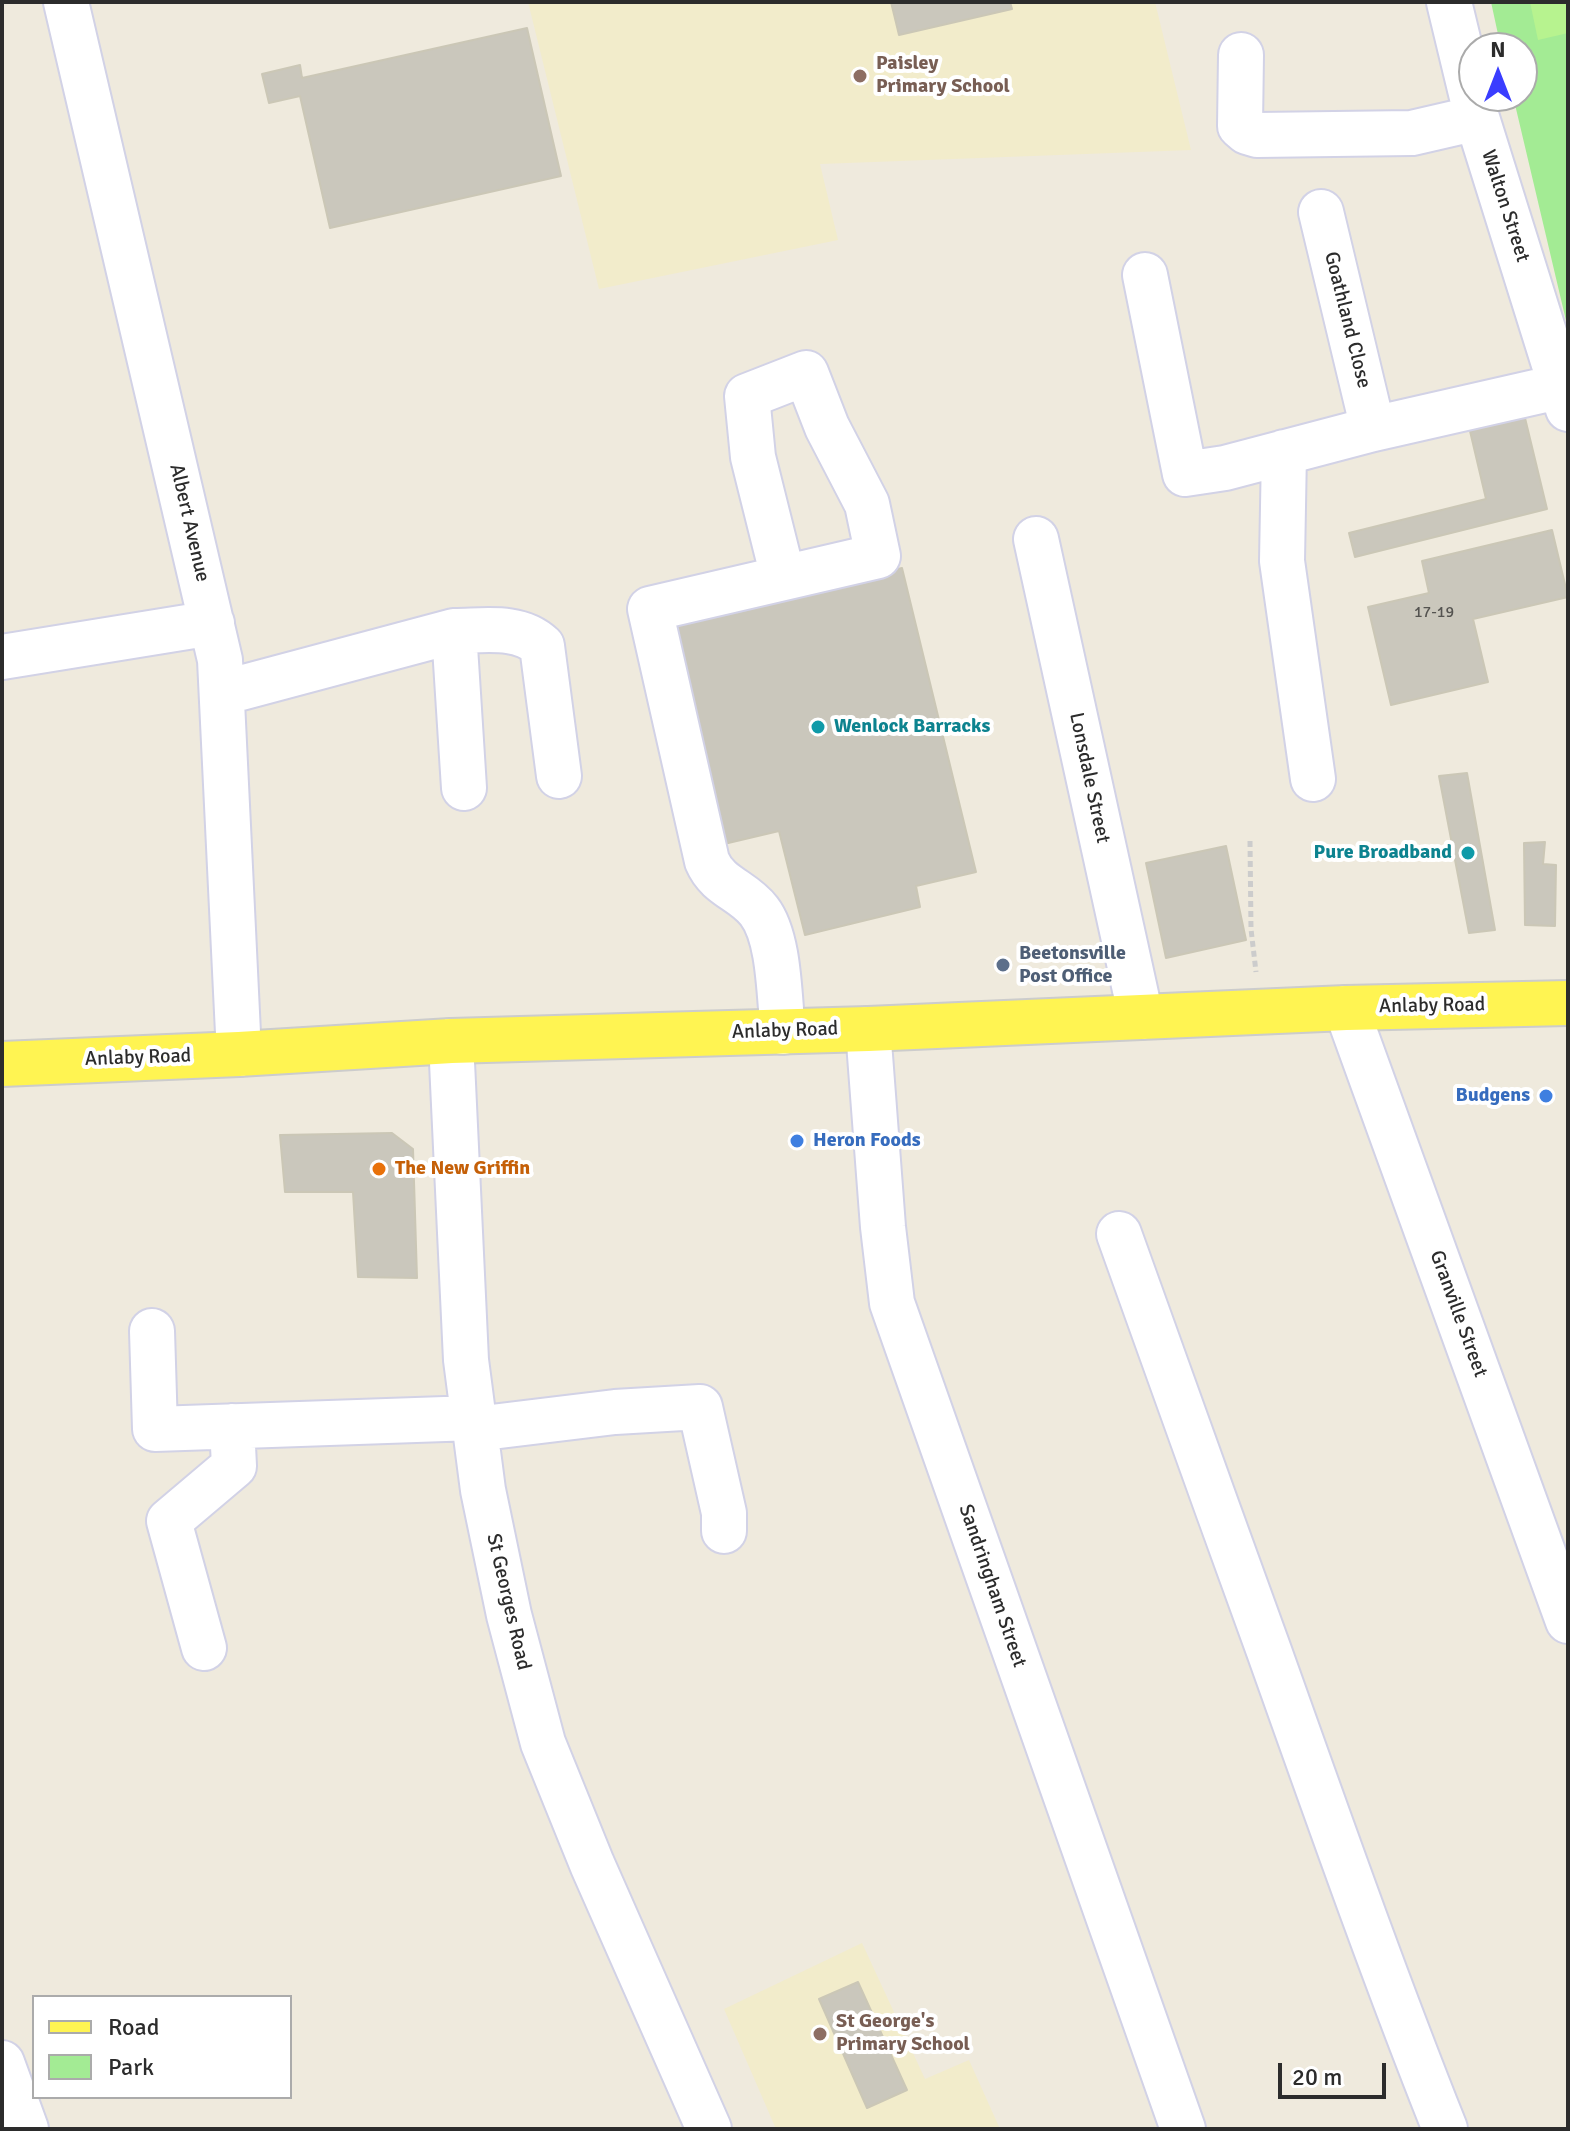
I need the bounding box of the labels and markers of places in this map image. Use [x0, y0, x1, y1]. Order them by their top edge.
place label: Paisley Primary School [876, 52, 1010, 99]
marker: Paisley Primary School [851, 67, 869, 85]
place label: Wenlock Barracks [834, 715, 990, 739]
marker: Wenlock Barracks [809, 718, 827, 736]
place label: Pure Broadband [1314, 841, 1452, 865]
marker: Pure Broadband [1459, 844, 1477, 862]
place label: Beetonsville Post Office [1019, 942, 1126, 989]
marker: Beetonsville Post Office [994, 956, 1012, 974]
place label: Budgens [1456, 1084, 1530, 1108]
marker: Budgens [1537, 1087, 1555, 1105]
place label: Heron Foods [813, 1129, 921, 1153]
marker: Heron Foods [788, 1132, 806, 1150]
place label: The New Griffin [395, 1157, 530, 1181]
marker: The New Griffin [370, 1160, 388, 1178]
place label: St George's Primary School [836, 2010, 970, 2057]
marker: St George's Primary School [811, 2025, 829, 2043]

